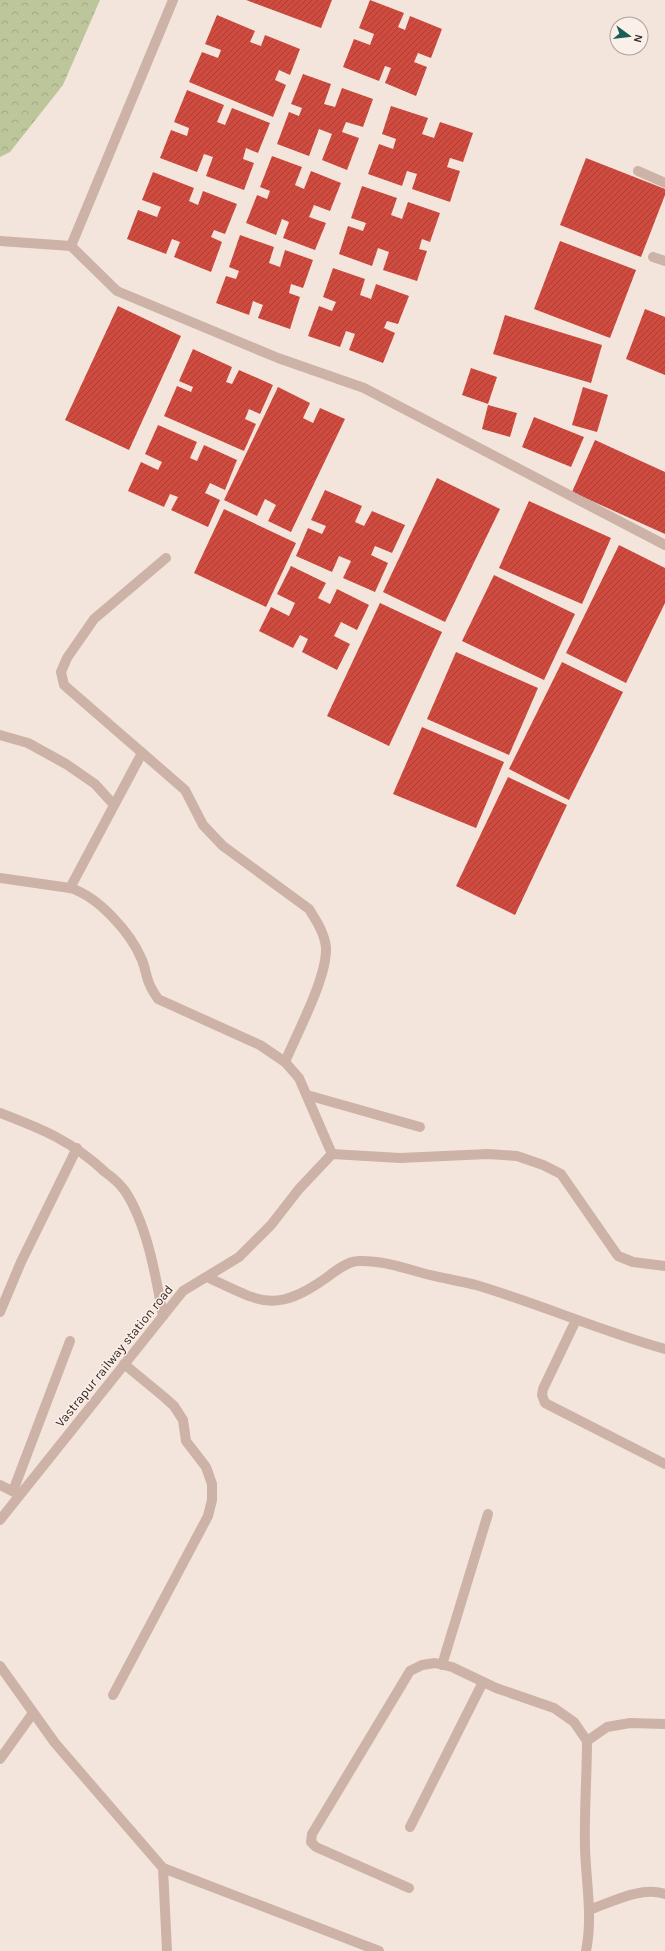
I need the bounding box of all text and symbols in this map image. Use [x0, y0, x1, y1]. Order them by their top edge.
north arrow [609, 16, 649, 56]
text: N [631, 33, 645, 44]
street label: Vastrapur railway station road [52, 1282, 176, 1430]

